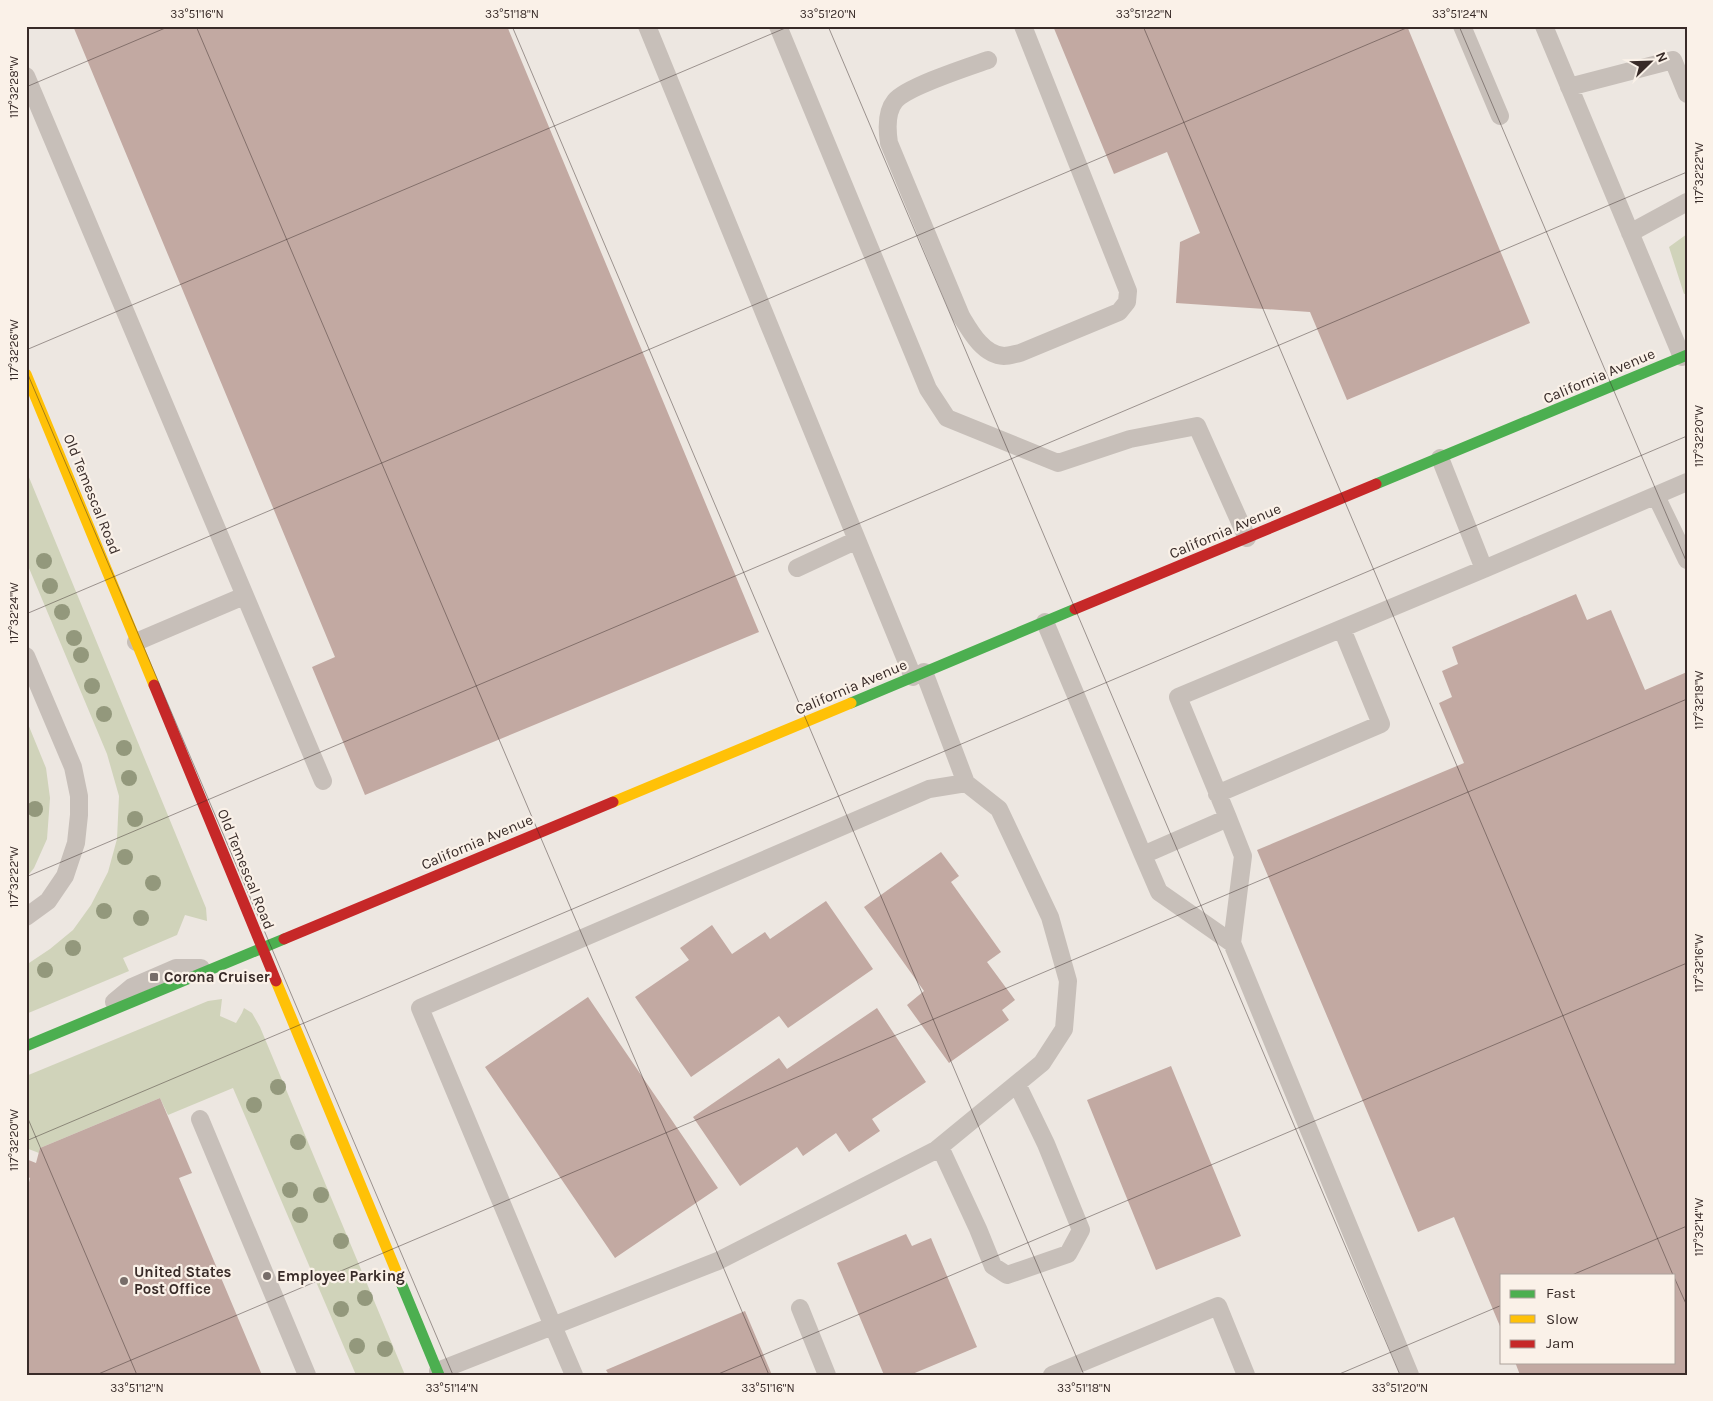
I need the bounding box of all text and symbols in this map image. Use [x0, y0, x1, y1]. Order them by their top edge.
text: 33°51'16"N [170, 7, 224, 21]
text: 33°51'18"N [485, 7, 539, 21]
text: 33°51'20"N [800, 7, 856, 21]
text: 33°51'22"N [1116, 7, 1172, 21]
text: 33°51'24"N [1432, 7, 1488, 21]
north arrow [1626, 38, 1676, 88]
text: N [1652, 49, 1671, 65]
text: 117°32'28"W [7, 56, 21, 118]
text: 117°32'22"W [1692, 142, 1706, 204]
text: 117°32'26"W [7, 319, 21, 381]
street label: California Avenue [1540, 344, 1658, 408]
text: 117°32'20"W [1692, 405, 1706, 467]
street label: Old Temescal Road [60, 431, 124, 557]
street label: California Avenue [1166, 499, 1284, 563]
text: 117°32'24"W [7, 582, 21, 644]
street label: California Avenue [792, 655, 910, 719]
text: 117°32'18"W [1692, 670, 1706, 730]
street label: Old Temescal Road [214, 806, 278, 932]
street label: California Avenue [418, 810, 536, 874]
text: 117°32'22"W [7, 846, 21, 908]
text: 117°32'16"W [1692, 933, 1706, 992]
place label: Corona Cruiser [164, 968, 270, 986]
marker: Corona Cruiser [148, 971, 160, 983]
text: 117°32'20"W [7, 1109, 21, 1171]
text: 117°32'14"W [1692, 1198, 1706, 1256]
place label: United States Post Office [134, 1263, 232, 1298]
place label: Employee Parking [277, 1267, 405, 1285]
marker: Employee Parking [261, 1270, 273, 1282]
legend [1500, 1274, 1676, 1364]
marker: United States Post Office [118, 1275, 130, 1287]
text: Fast [1546, 1284, 1576, 1302]
text: Slow [1546, 1310, 1578, 1328]
text: Jam [1546, 1334, 1574, 1352]
text: 33°51'12"N [110, 1381, 164, 1395]
text: 33°51'14"N [425, 1381, 479, 1395]
text: 33°51'16"N [741, 1381, 795, 1395]
text: 33°51'18"N [1057, 1381, 1111, 1395]
text: 33°51'20"N [1372, 1381, 1428, 1395]

